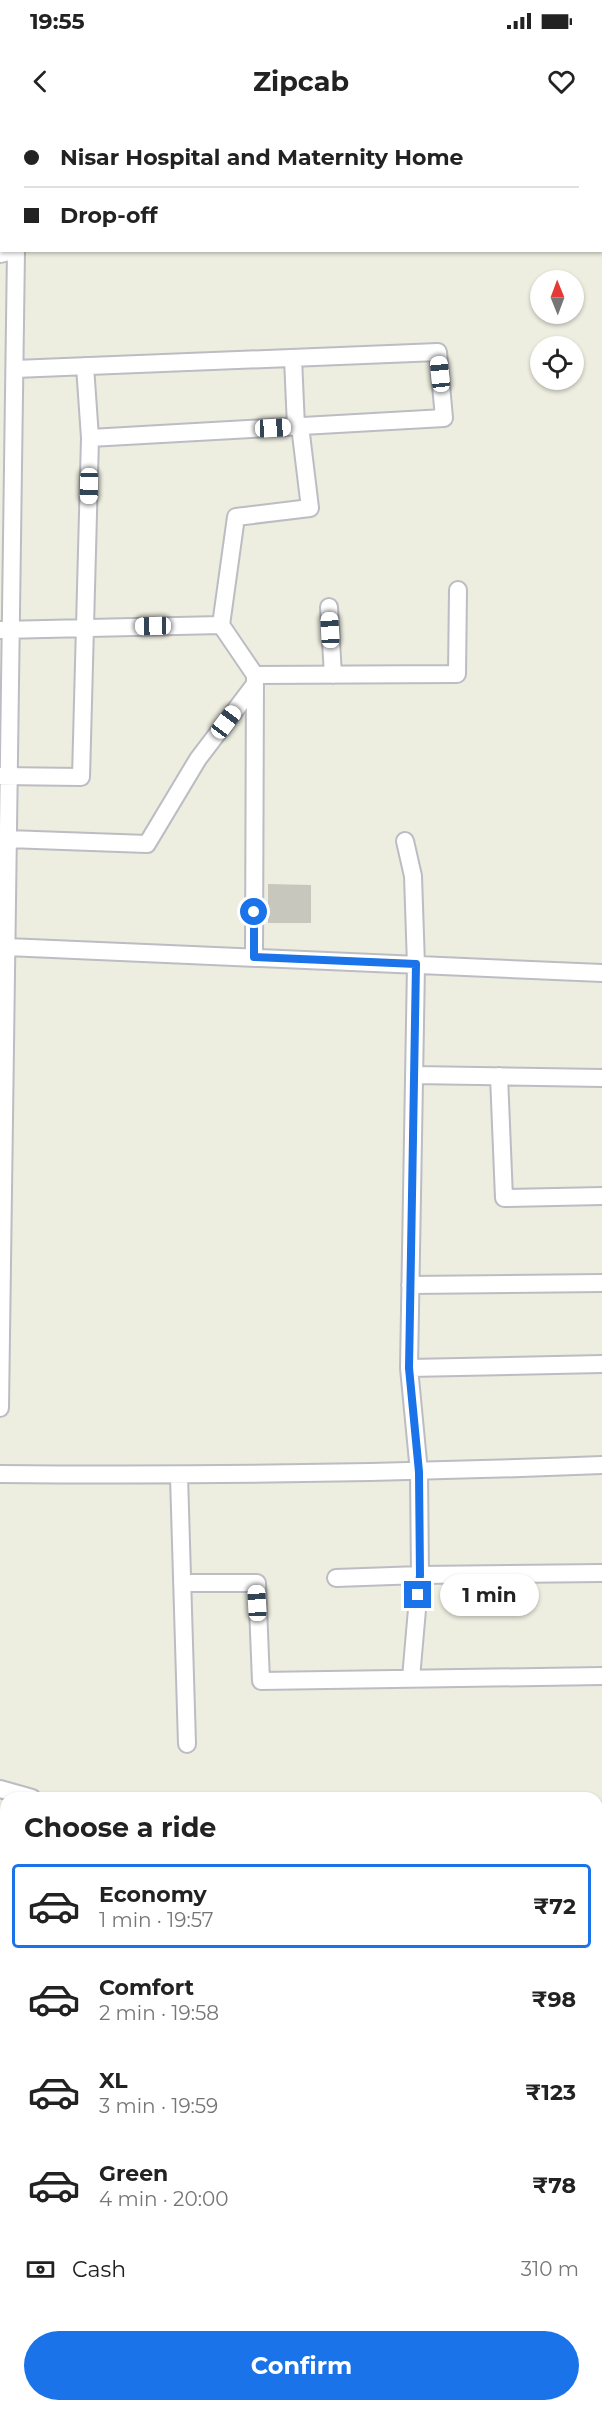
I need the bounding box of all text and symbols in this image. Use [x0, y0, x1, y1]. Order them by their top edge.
text: 19:55 [30, 8, 84, 35]
icon: back [24, 65, 57, 98]
text: Zipcab [253, 65, 349, 98]
icon: heart [545, 65, 578, 98]
text: Nisar Hospital and Maternity Home [60, 144, 464, 171]
text: Drop-off [60, 202, 158, 229]
north arrow [530, 270, 584, 324]
map controls [530, 270, 584, 390]
button: locate [530, 336, 584, 390]
car [429, 355, 451, 393]
car [255, 418, 291, 438]
car [80, 468, 98, 504]
car [320, 612, 340, 648]
car [135, 617, 171, 635]
car [208, 702, 244, 742]
route start [240, 898, 267, 925]
callout: 1 min [439, 1574, 538, 1616]
route end [404, 1581, 431, 1608]
text: 1 min [462, 1583, 517, 1607]
car [247, 1585, 267, 1621]
text: Choose a ride [24, 1811, 216, 1844]
icon: car [27, 1879, 81, 1933]
text: Economy [99, 1881, 207, 1908]
text: ₹72 [533, 1893, 576, 1920]
text: 1 min · 19:57 [99, 1908, 214, 1932]
icon: car [27, 1972, 81, 2026]
text: Comfort [99, 1974, 194, 2001]
text: ₹98 [532, 1986, 576, 2013]
text: 2 min · 19:58 [99, 2001, 219, 2025]
icon: car [27, 2065, 81, 2119]
text: XL [99, 2067, 128, 2094]
text: ₹123 [525, 2079, 576, 2106]
text: 3 min · 19:59 [99, 2094, 218, 2118]
icon: car [27, 2158, 81, 2212]
text: Green [99, 2160, 168, 2187]
text: ₹78 [532, 2172, 576, 2199]
text: 4 min · 20:00 [99, 2187, 228, 2211]
icon: cash [24, 2253, 57, 2286]
text: Cash [72, 2256, 126, 2283]
text: 310 m [521, 2257, 579, 2281]
button: Confirm [24, 2331, 579, 2400]

